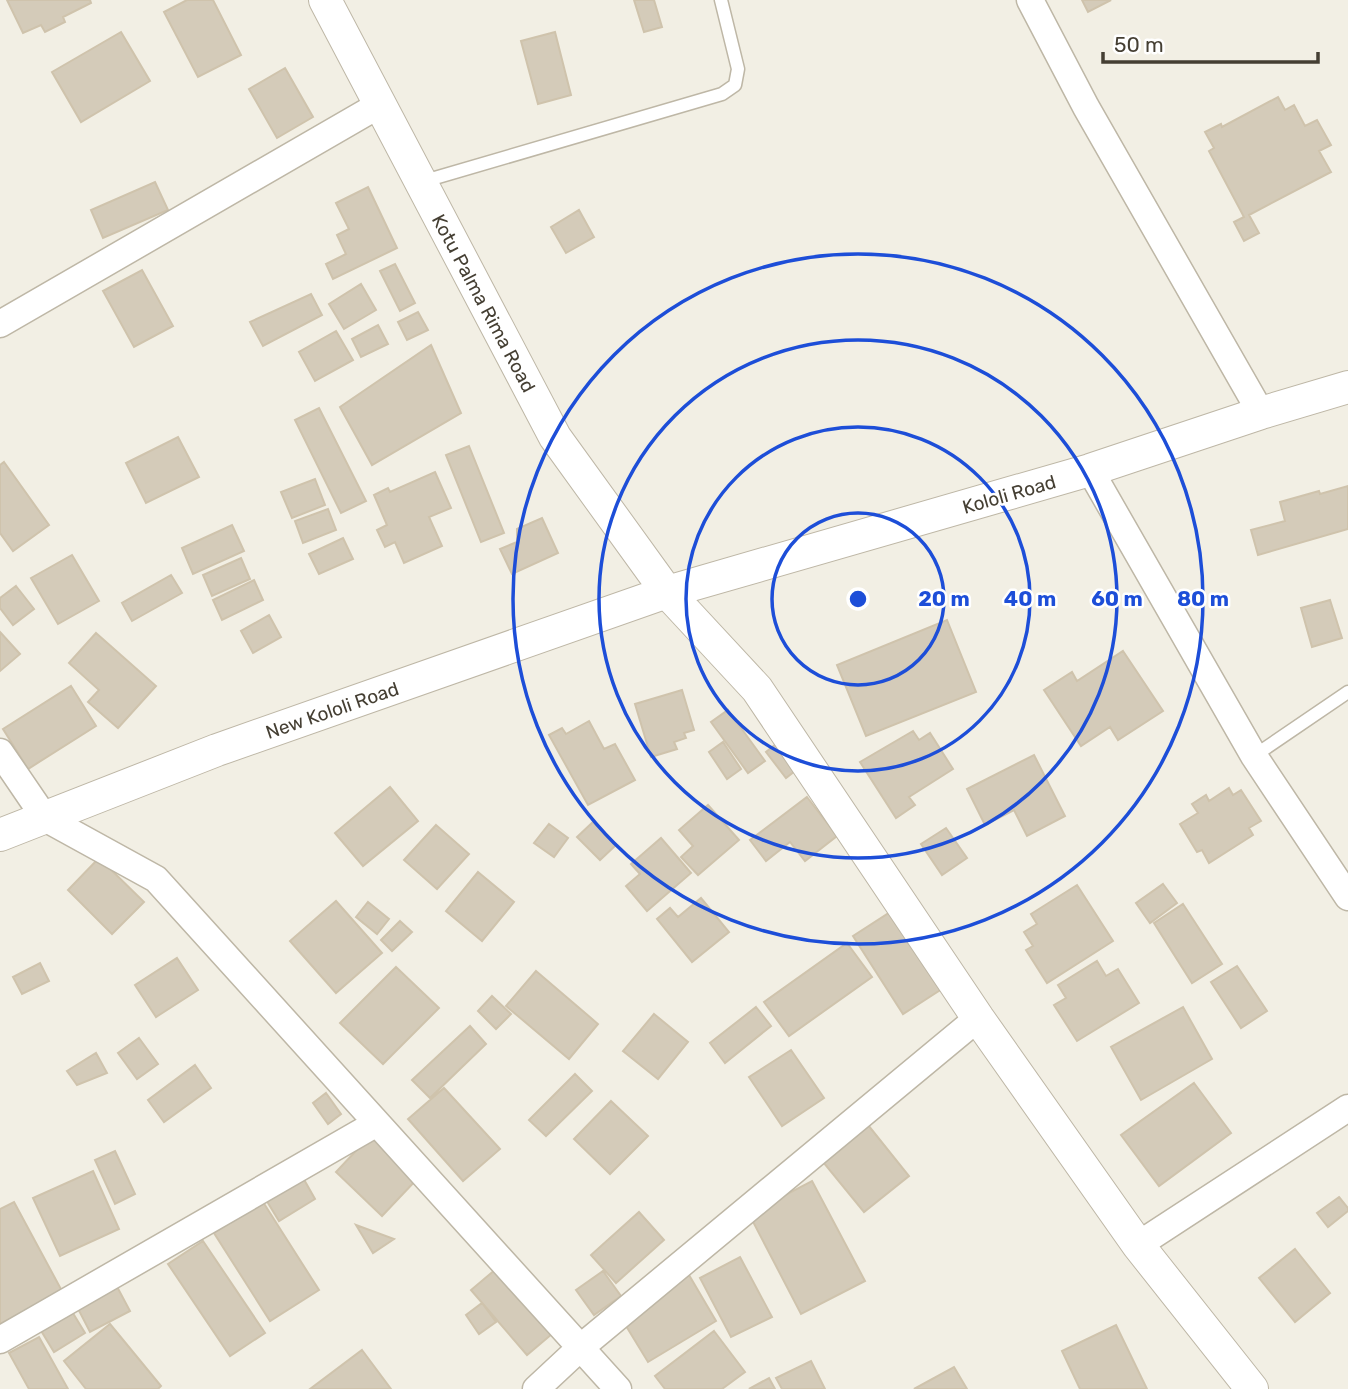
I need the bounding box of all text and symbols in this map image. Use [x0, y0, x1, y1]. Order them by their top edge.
scale bar [1103, 21, 1318, 65]
text: 50 m [1114, 32, 1164, 57]
street label: Kotu Palma Rima Road [427, 210, 540, 396]
street label: Kololi Road [960, 470, 1059, 519]
text: 20 m [918, 586, 970, 611]
text: 40 m [1004, 586, 1056, 611]
text: 60 m [1091, 586, 1143, 611]
text: 80 m [1177, 586, 1229, 611]
centre of rings [846, 587, 870, 611]
street label: New Kololi Road [263, 677, 402, 744]

